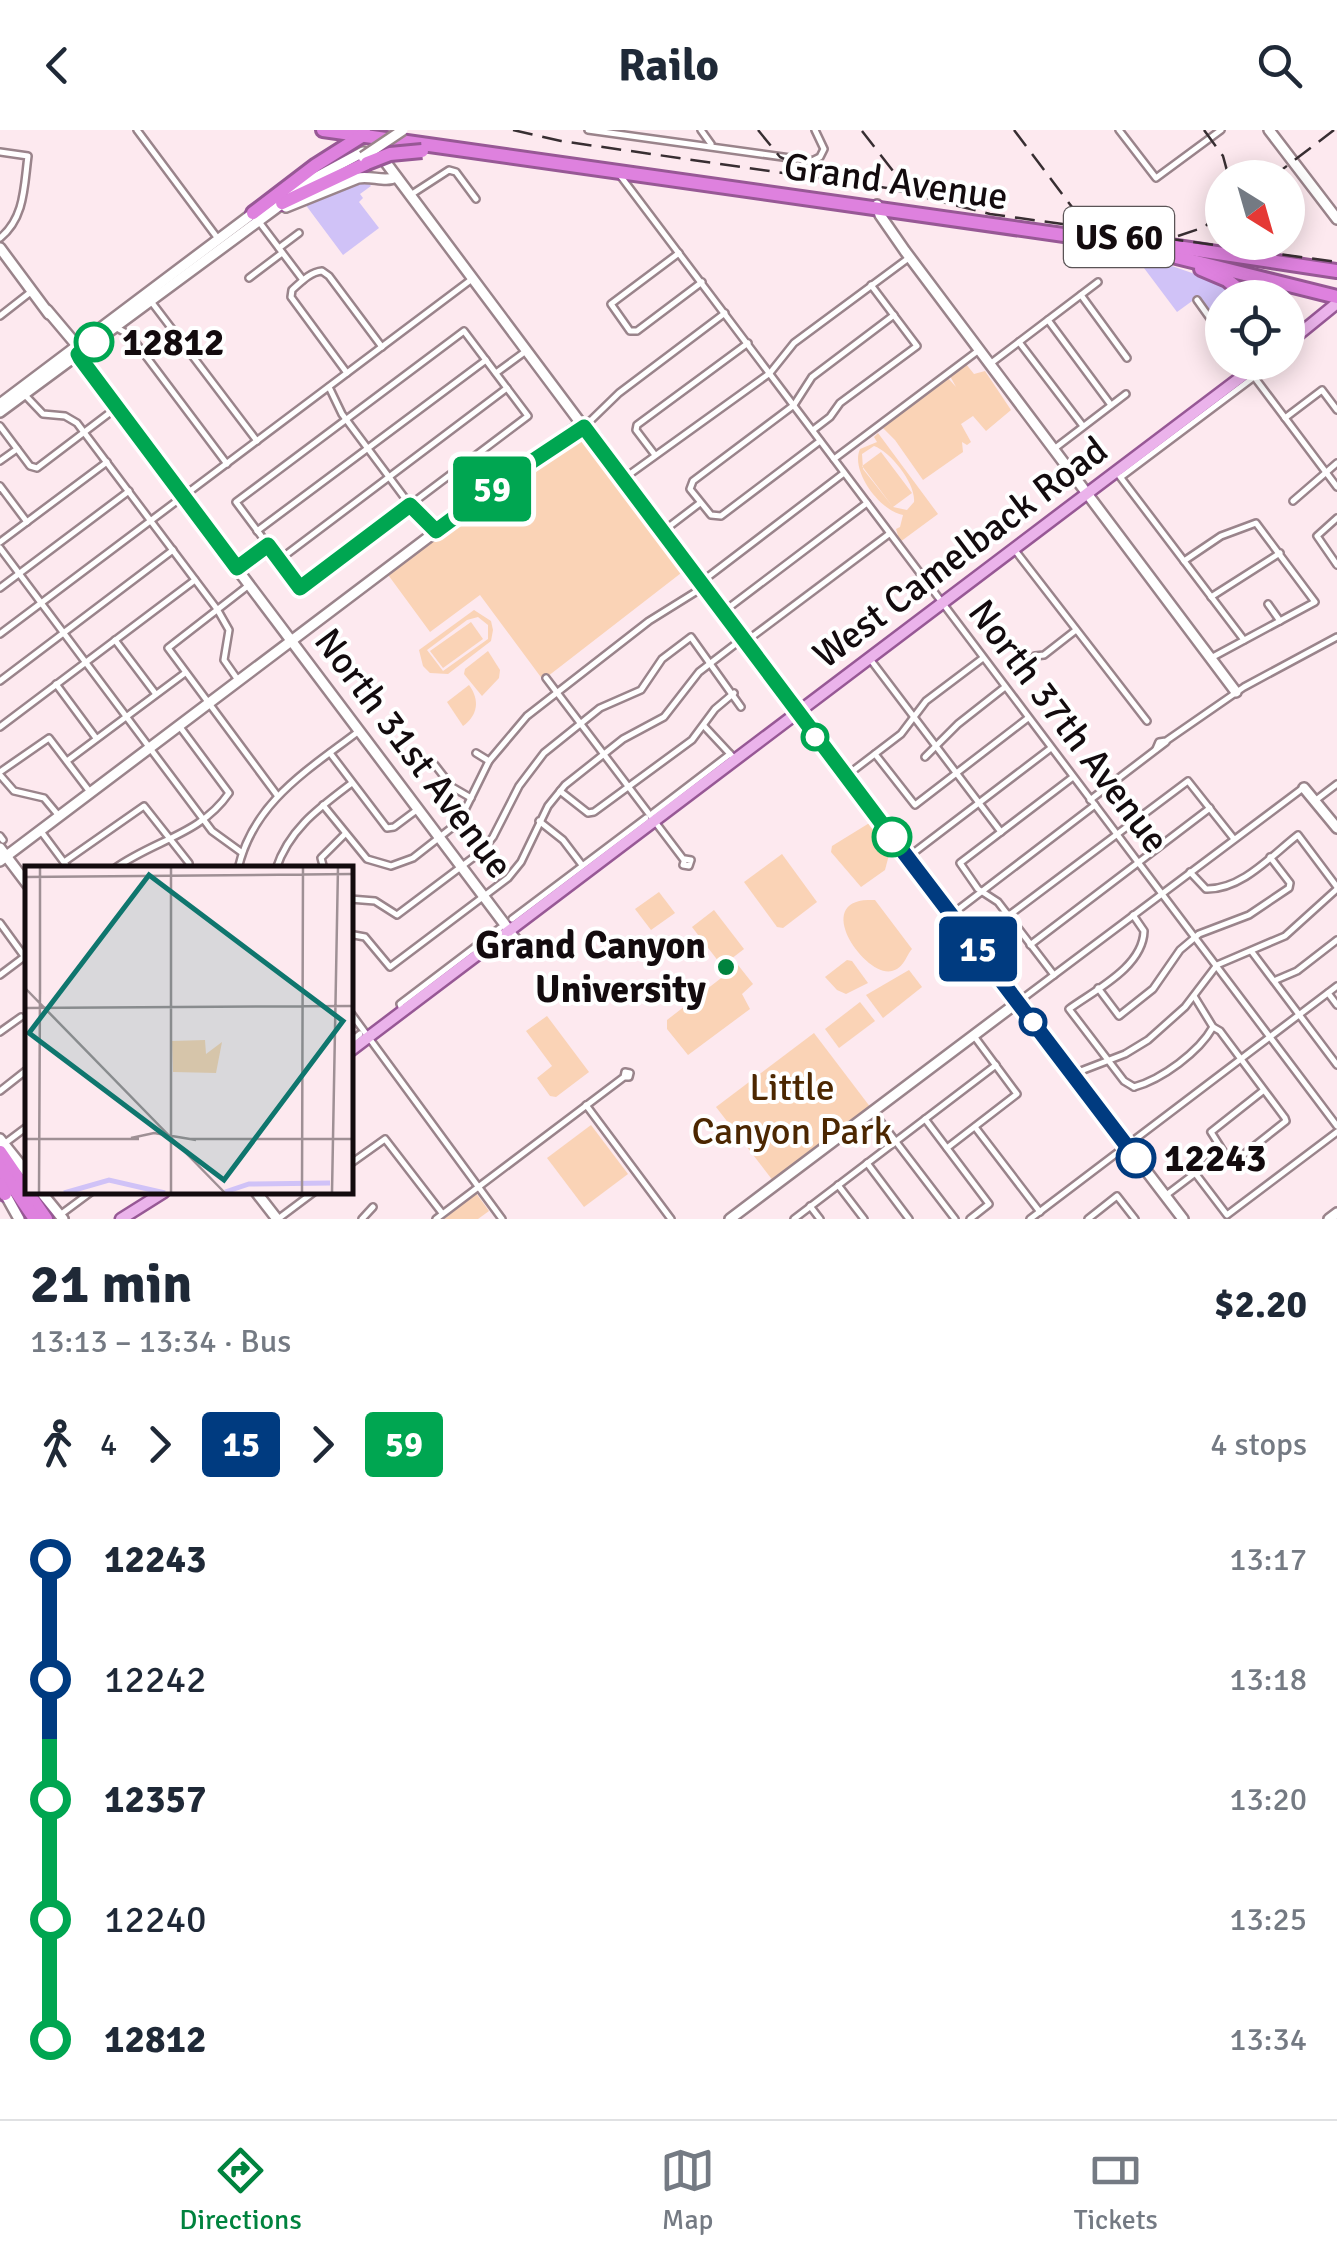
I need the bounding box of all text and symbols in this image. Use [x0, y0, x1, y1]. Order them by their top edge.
icon: back [30, 38, 85, 93]
text: Railo [618, 38, 719, 93]
icon: search [1252, 38, 1307, 93]
street label: Grand Avenue [781, 143, 1011, 220]
north arrow [1205, 160, 1305, 260]
map controls [1205, 160, 1305, 380]
road number: US 60 [1064, 207, 1174, 267]
button: locate [1205, 280, 1305, 380]
place label: 12812 [122, 319, 225, 366]
marker: 12812 [75, 323, 113, 361]
street label: West Camelback Road [804, 426, 1117, 678]
line badge: 59 [447, 456, 537, 522]
text: 59 [473, 468, 511, 511]
street label: North 37th Avenue [958, 590, 1179, 862]
street label: North 31st Avenue [304, 619, 523, 888]
unlabelled marker [802, 724, 828, 750]
unlabelled marker [873, 818, 911, 856]
inset map [25, 866, 352, 1194]
line badge: 15 [933, 916, 1023, 982]
place label: Grand Canyon University [475, 922, 706, 1013]
text: 15 [959, 928, 997, 971]
marker: Grand Canyon University [715, 956, 737, 978]
unlabelled marker [1020, 1009, 1046, 1035]
park label: Little Canyon Park [691, 1064, 893, 1155]
place label: 12243 [1164, 1135, 1267, 1182]
marker: 12243 [1117, 1139, 1155, 1177]
text: 21 min [30, 1250, 192, 1318]
text: $2.20 [1214, 1281, 1307, 1328]
text: 13:13 – 13:34 · Bus [30, 1322, 291, 1361]
icon: walk [30, 1417, 85, 1472]
icon: forward [132, 1417, 187, 1472]
icon: forward [295, 1417, 350, 1472]
text: 15 [222, 1423, 260, 1466]
text: 59 [385, 1423, 423, 1466]
text: 4 [100, 1425, 117, 1464]
text: 4 stops [1210, 1425, 1307, 1464]
text: 12243 [104, 1536, 207, 1583]
text: 13:17 [1229, 1540, 1307, 1579]
text: 12242 [104, 1656, 207, 1703]
text: 13:18 [1229, 1660, 1307, 1699]
text: 12357 [104, 1776, 207, 1823]
text: 13:20 [1229, 1780, 1307, 1819]
text: 12240 [104, 1896, 207, 1943]
text: 13:25 [1229, 1900, 1307, 1939]
text: 12812 [104, 2016, 207, 2063]
text: 13:34 [1229, 2020, 1307, 2059]
tab: Directions [179, 2143, 302, 2237]
tab: Map [660, 2143, 715, 2237]
tab: Tickets [1074, 2143, 1158, 2237]

